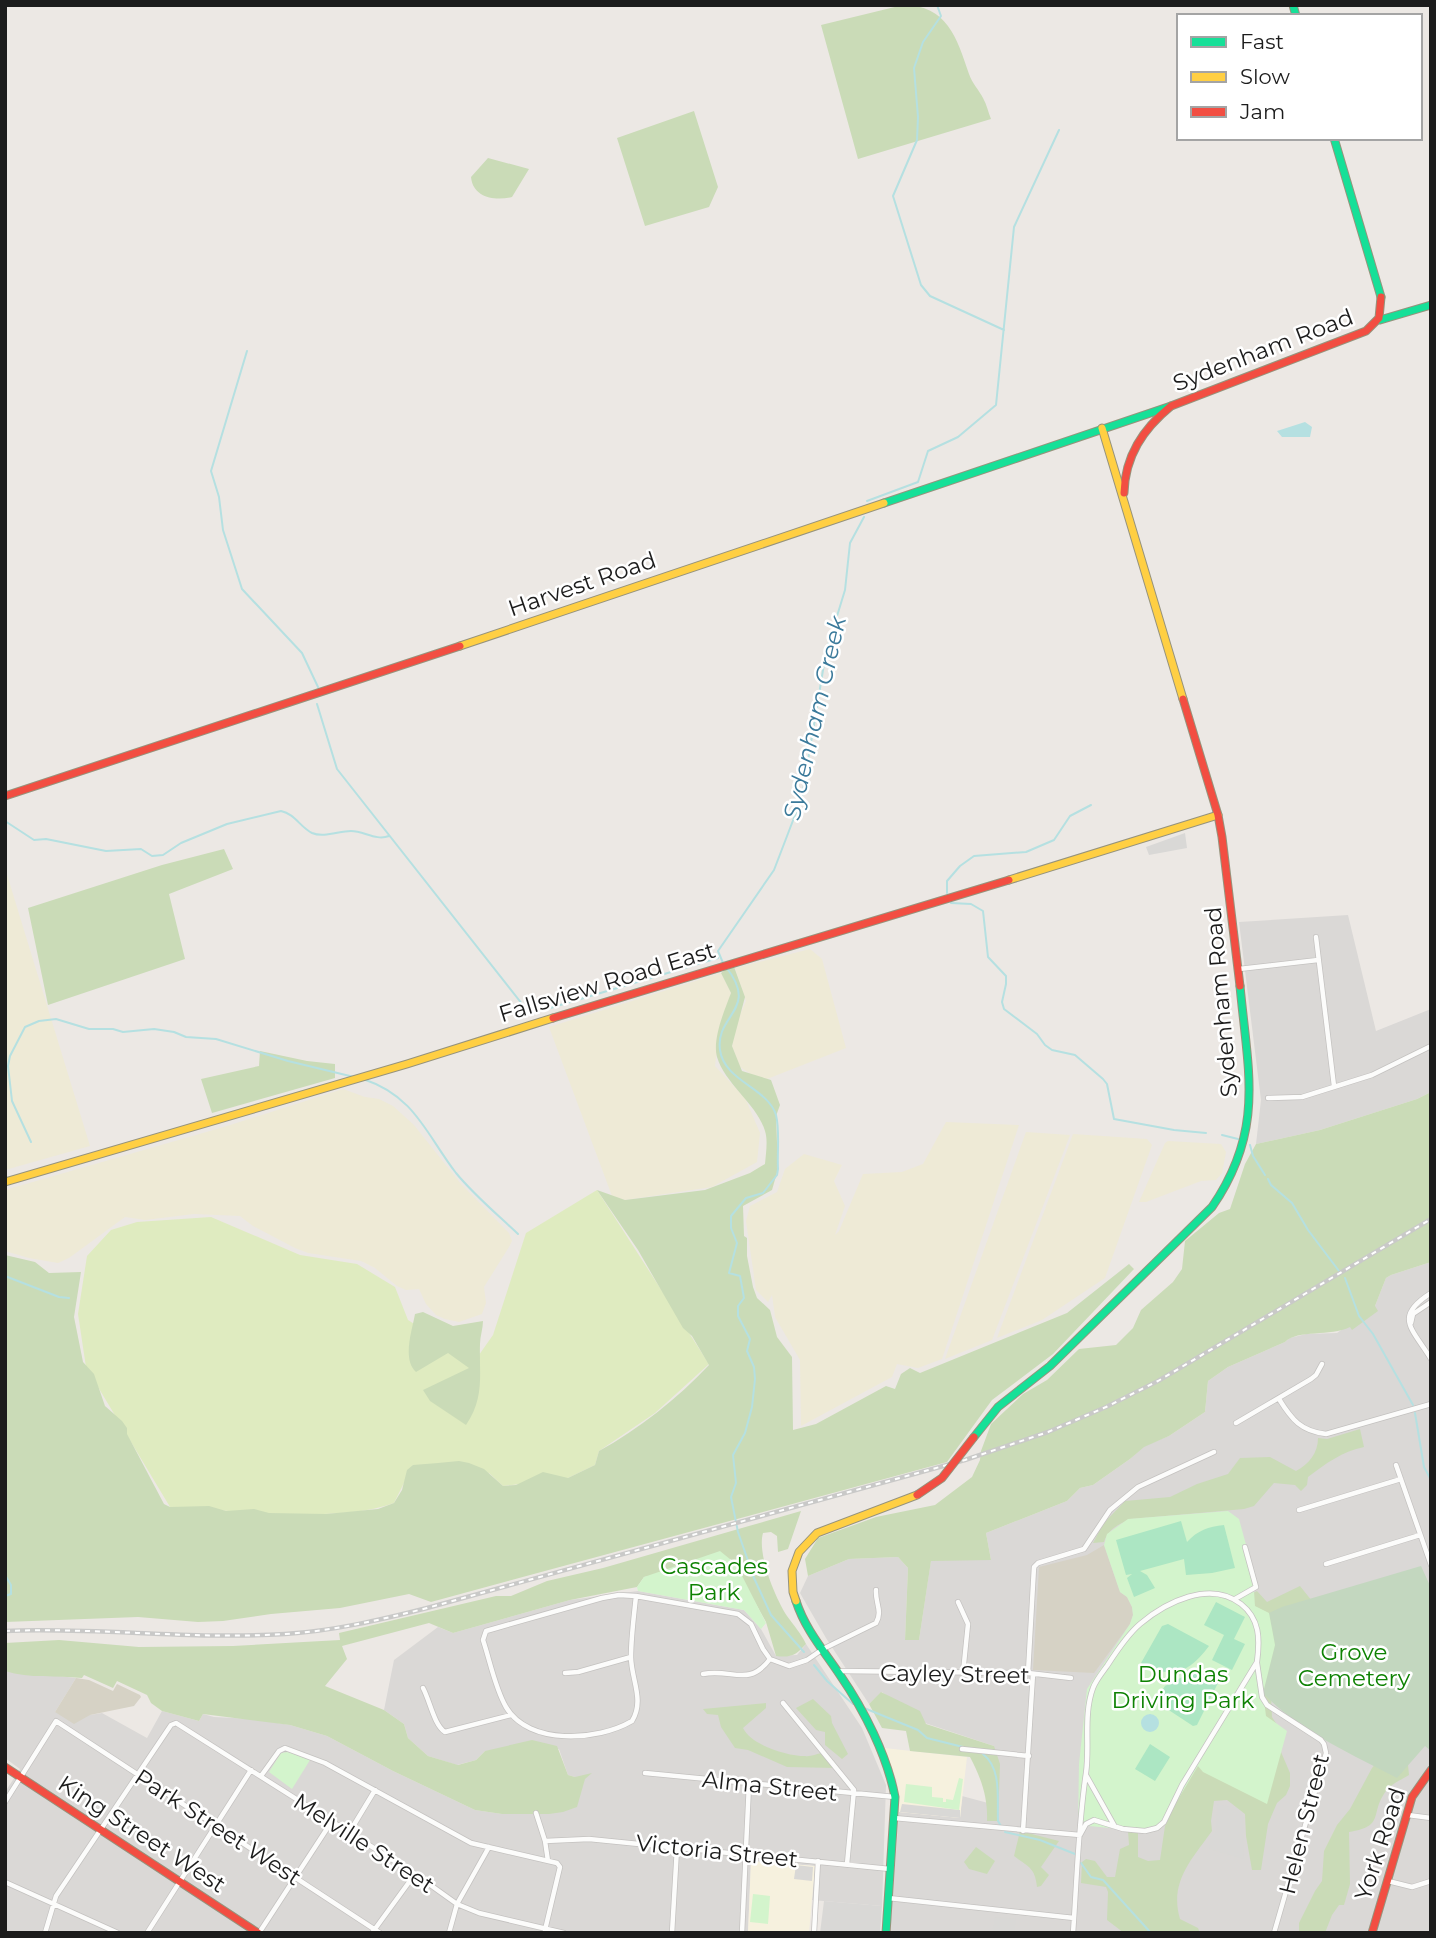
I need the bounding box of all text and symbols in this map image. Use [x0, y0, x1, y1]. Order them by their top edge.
legend [1177, 14, 1422, 140]
text: Fast [1240, 29, 1284, 54]
text: Slow [1240, 64, 1290, 89]
text: Jam [1239, 99, 1285, 124]
street label: Sydenham Road [1169, 303, 1357, 397]
street label: Harvest Road [504, 546, 660, 622]
water label: Sydenham Creek [777, 611, 852, 823]
street label: Sydenham Road [1199, 906, 1243, 1098]
street label: Fallsview Road East [495, 936, 719, 1028]
park label: Cascades Park [660, 1552, 768, 1606]
park label: Grove Cemetery [1298, 1638, 1411, 1692]
street label: Cayley Street [880, 1659, 1030, 1689]
park label: Dundas Driving Park [1112, 1660, 1255, 1714]
street label: Helen Street [1273, 1751, 1335, 1897]
street label: Park Street West [129, 1763, 307, 1891]
street label: Alma Street [701, 1765, 839, 1807]
street label: King Street West [53, 1769, 231, 1899]
street label: York Road [1349, 1784, 1411, 1904]
street label: Melville Street [288, 1787, 440, 1899]
street label: Victoria Street [635, 1829, 799, 1873]

